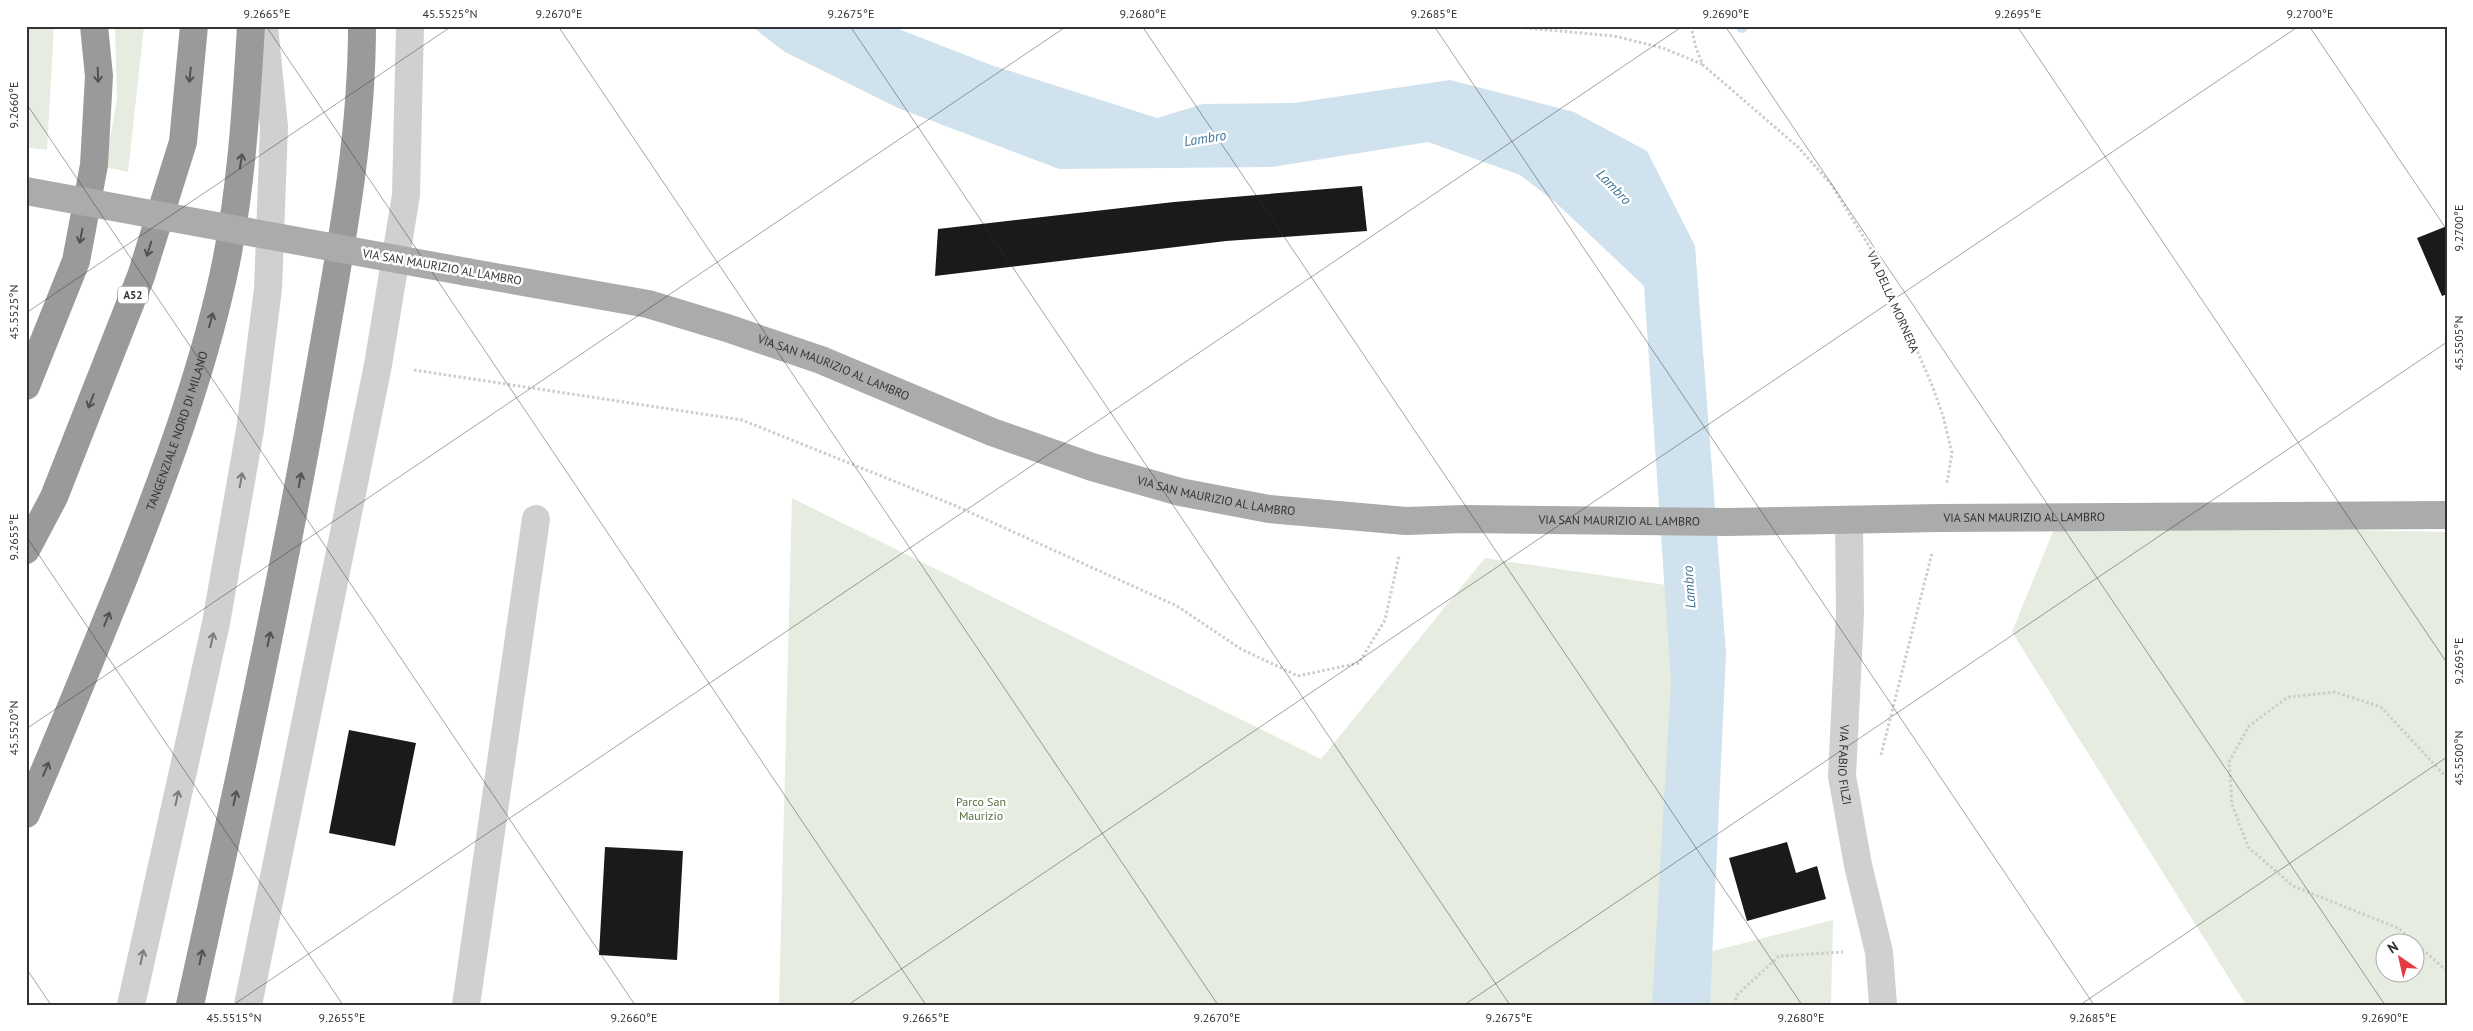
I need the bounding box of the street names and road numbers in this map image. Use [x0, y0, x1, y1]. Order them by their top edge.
street label: VIA SAN MAURIZIO AL LAMBRO [360, 245, 523, 288]
street label: VIA DELLA MORNERA [1864, 248, 1923, 355]
road number: A52 [118, 286, 148, 304]
street label: VIA SAN MAURIZIO AL LAMBRO [755, 331, 912, 403]
street label: TANGENZIALE NORD DI MILANO [143, 349, 211, 513]
street label: VIA SAN MAURIZIO AL LAMBRO [1134, 472, 1296, 518]
street label: VIA SAN MAURIZIO AL LAMBRO [1942, 509, 2105, 525]
street label: VIA SAN MAURIZIO AL LAMBRO [1537, 512, 1700, 529]
street label: VIA FABIO FILZI [1835, 723, 1855, 806]

